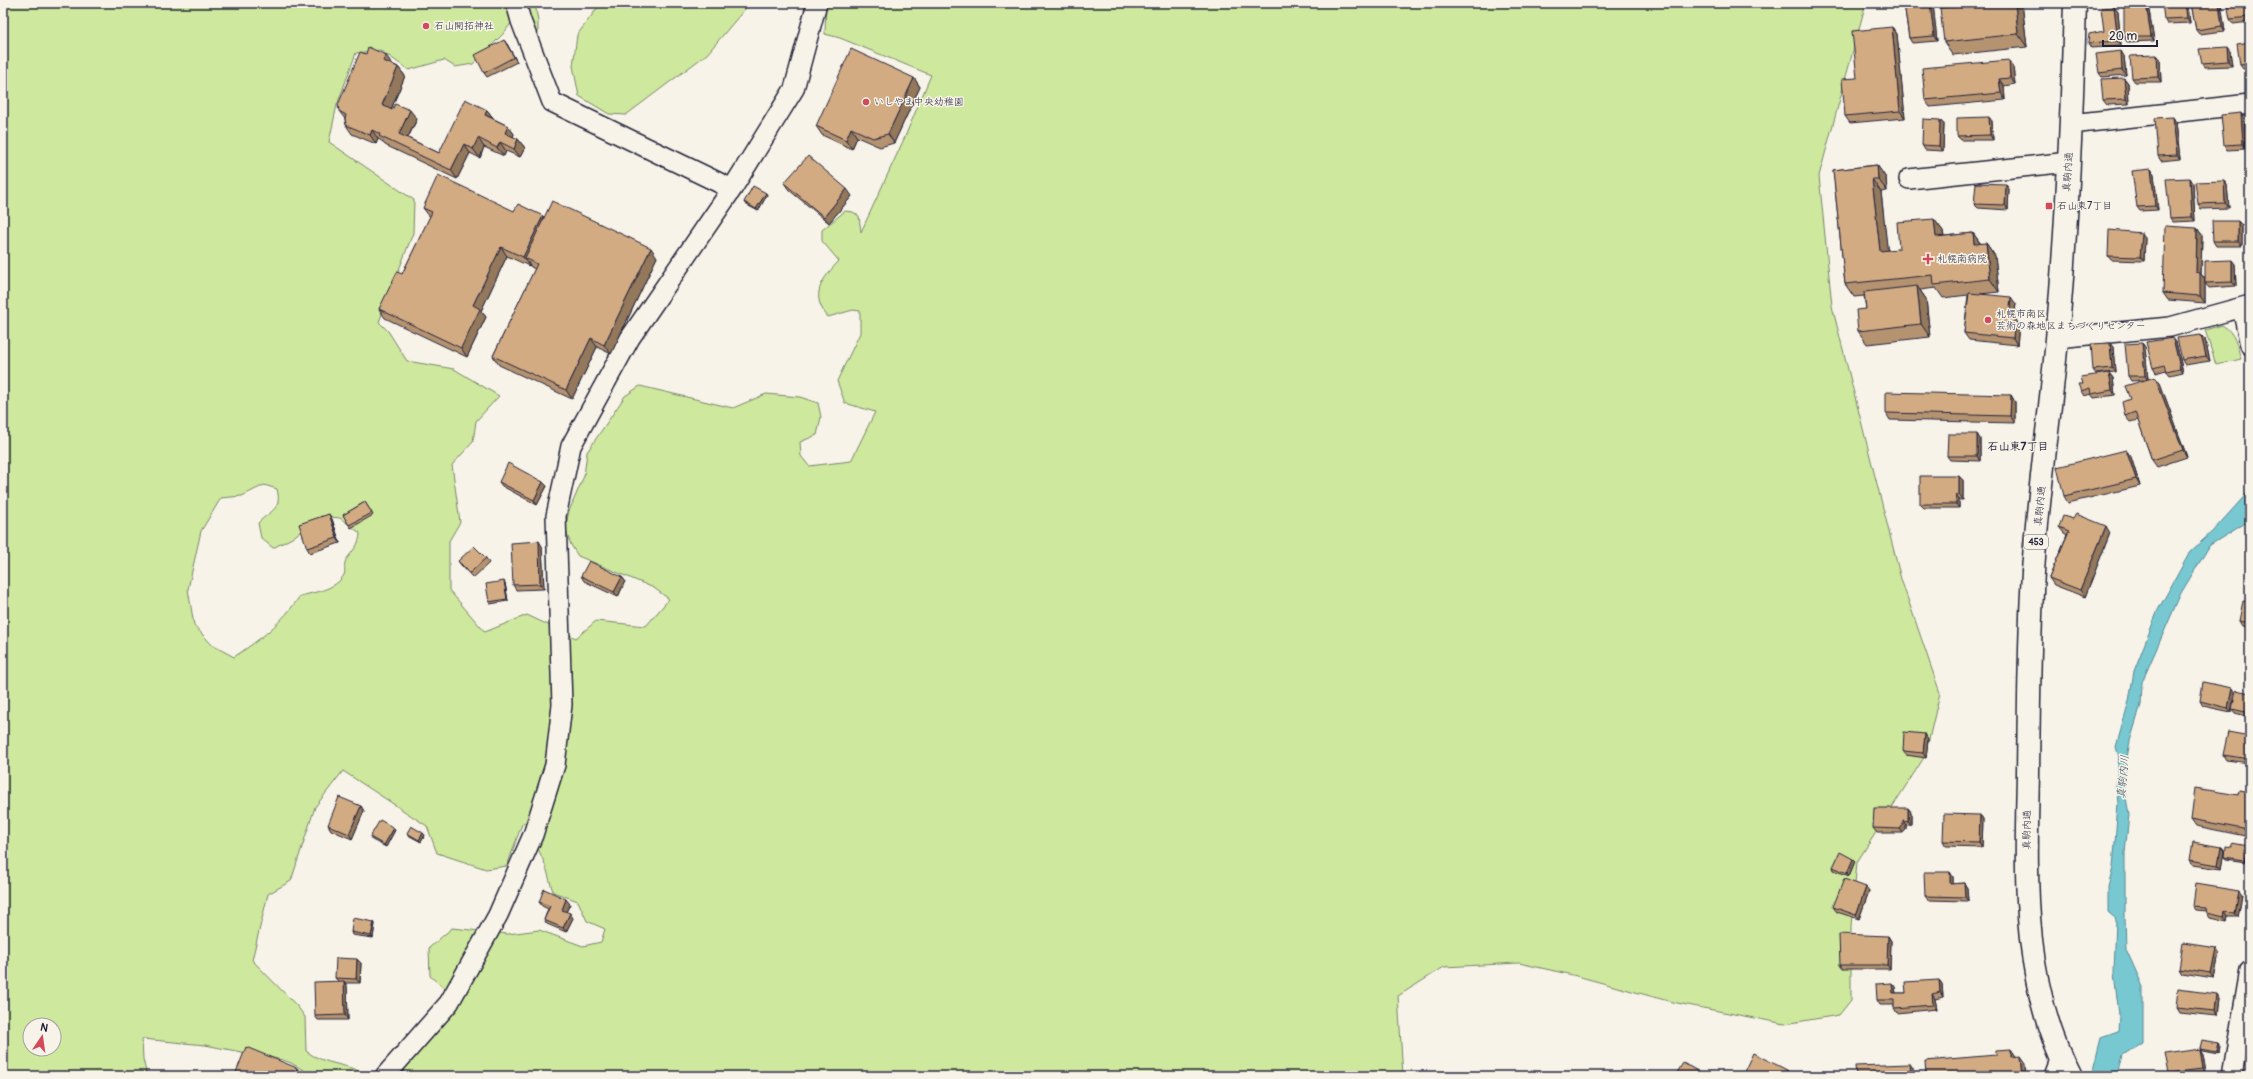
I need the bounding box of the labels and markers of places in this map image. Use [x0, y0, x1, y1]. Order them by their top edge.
place label: 石山開拓神社 [434, 20, 494, 32]
marker: 石山開拓神社 [421, 21, 431, 31]
place label: いしやま中央幼稚園 [874, 96, 964, 108]
marker: いしやま中央幼稚園 [861, 97, 871, 107]
place label: 石山東7丁目 [2057, 200, 2112, 212]
marker: 石山東7丁目 [2044, 201, 2054, 211]
marker: 札幌南病院 [1922, 253, 1934, 265]
place label: 札幌南病院 [1937, 253, 1987, 265]
place label: 札幌市南区 芸術の森地区まちづくりセンター [1996, 308, 2146, 332]
marker: 札幌市南区 芸術の森地区まちづくりセンター [1983, 315, 1993, 325]

